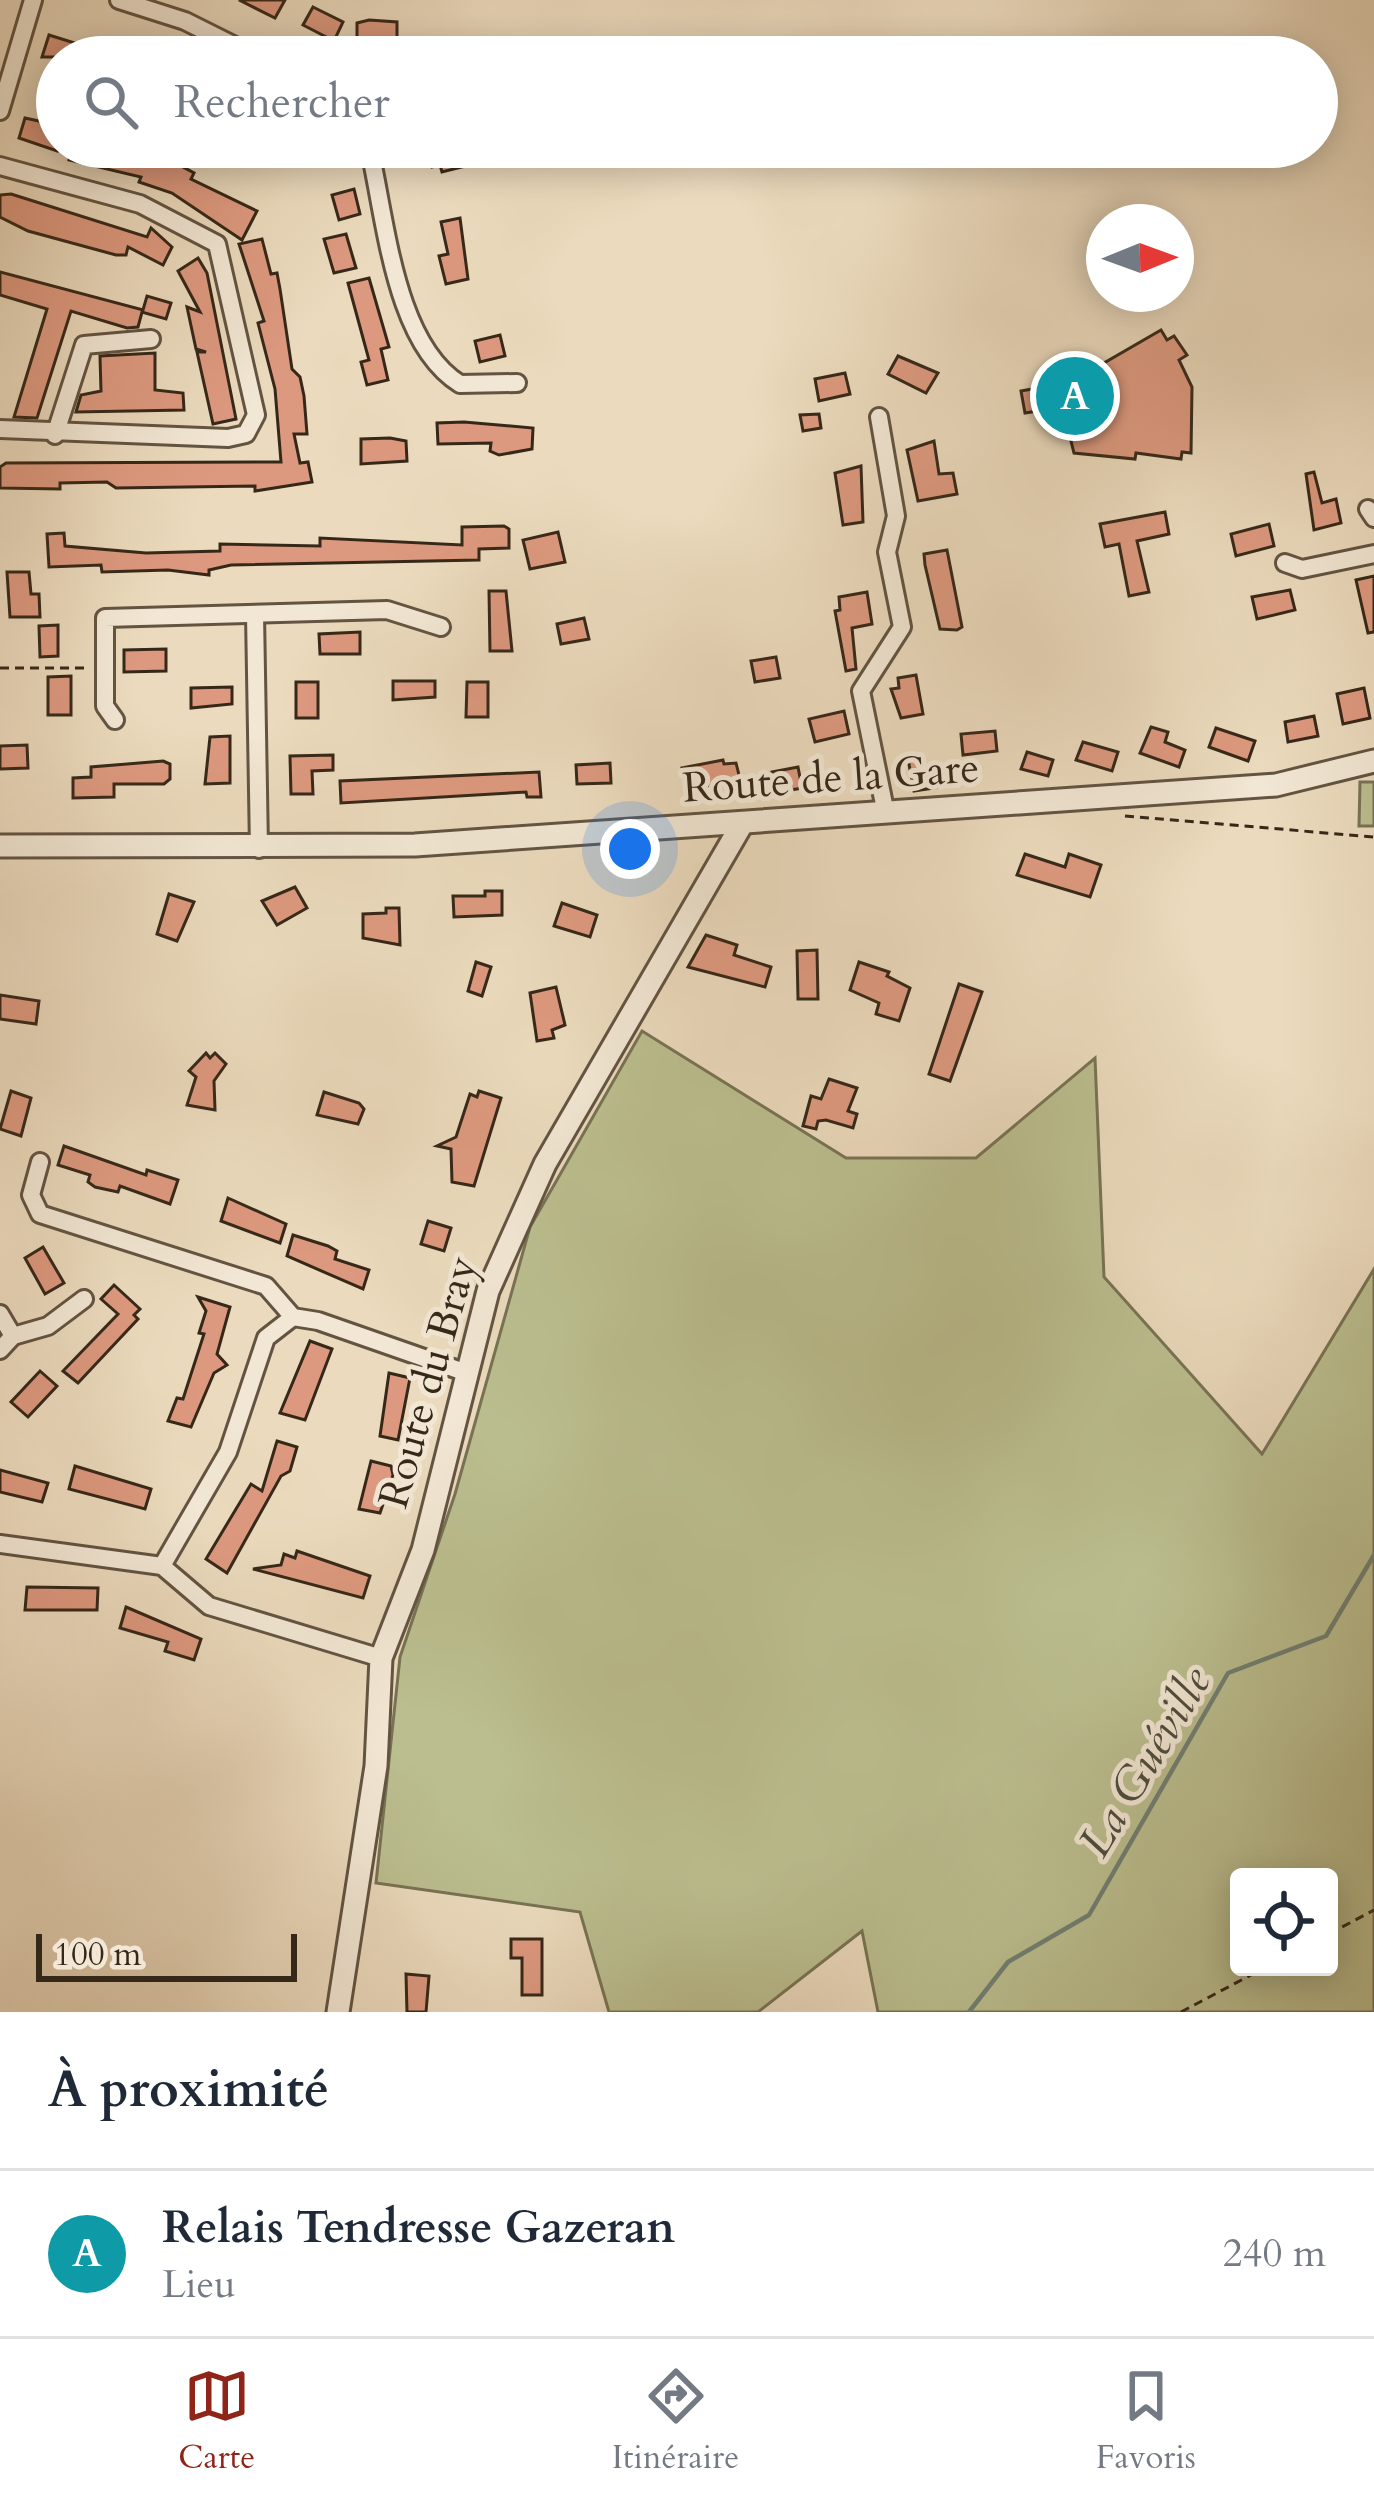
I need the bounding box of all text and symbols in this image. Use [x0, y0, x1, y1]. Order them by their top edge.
search box [36, 36, 1338, 168]
icon: search [78, 69, 144, 135]
text: Rechercher [174, 72, 390, 133]
north arrow [1086, 204, 1194, 312]
pin: A [1036, 351, 1114, 441]
street label: Route de la Gare [681, 739, 981, 817]
your location [600, 819, 660, 879]
street label: Route du Bray [365, 1249, 491, 1515]
water label: La Guéville [1064, 1655, 1226, 1868]
map controls [1230, 1868, 1338, 1976]
button: locate [1230, 1868, 1338, 1976]
scale bar [36, 1928, 297, 1981]
text: 100 m [54, 1932, 141, 1977]
text: À proximité [48, 2055, 329, 2125]
text: Relais Tendresse Gazeran [162, 2197, 675, 2258]
text: A [72, 2227, 102, 2280]
text: 240 m [1223, 2227, 1326, 2280]
text: Lieu [162, 2258, 236, 2311]
tab: Carte [178, 2363, 255, 2480]
tab: Itinéraire [612, 2363, 739, 2480]
tab: Favoris [1096, 2363, 1196, 2480]

